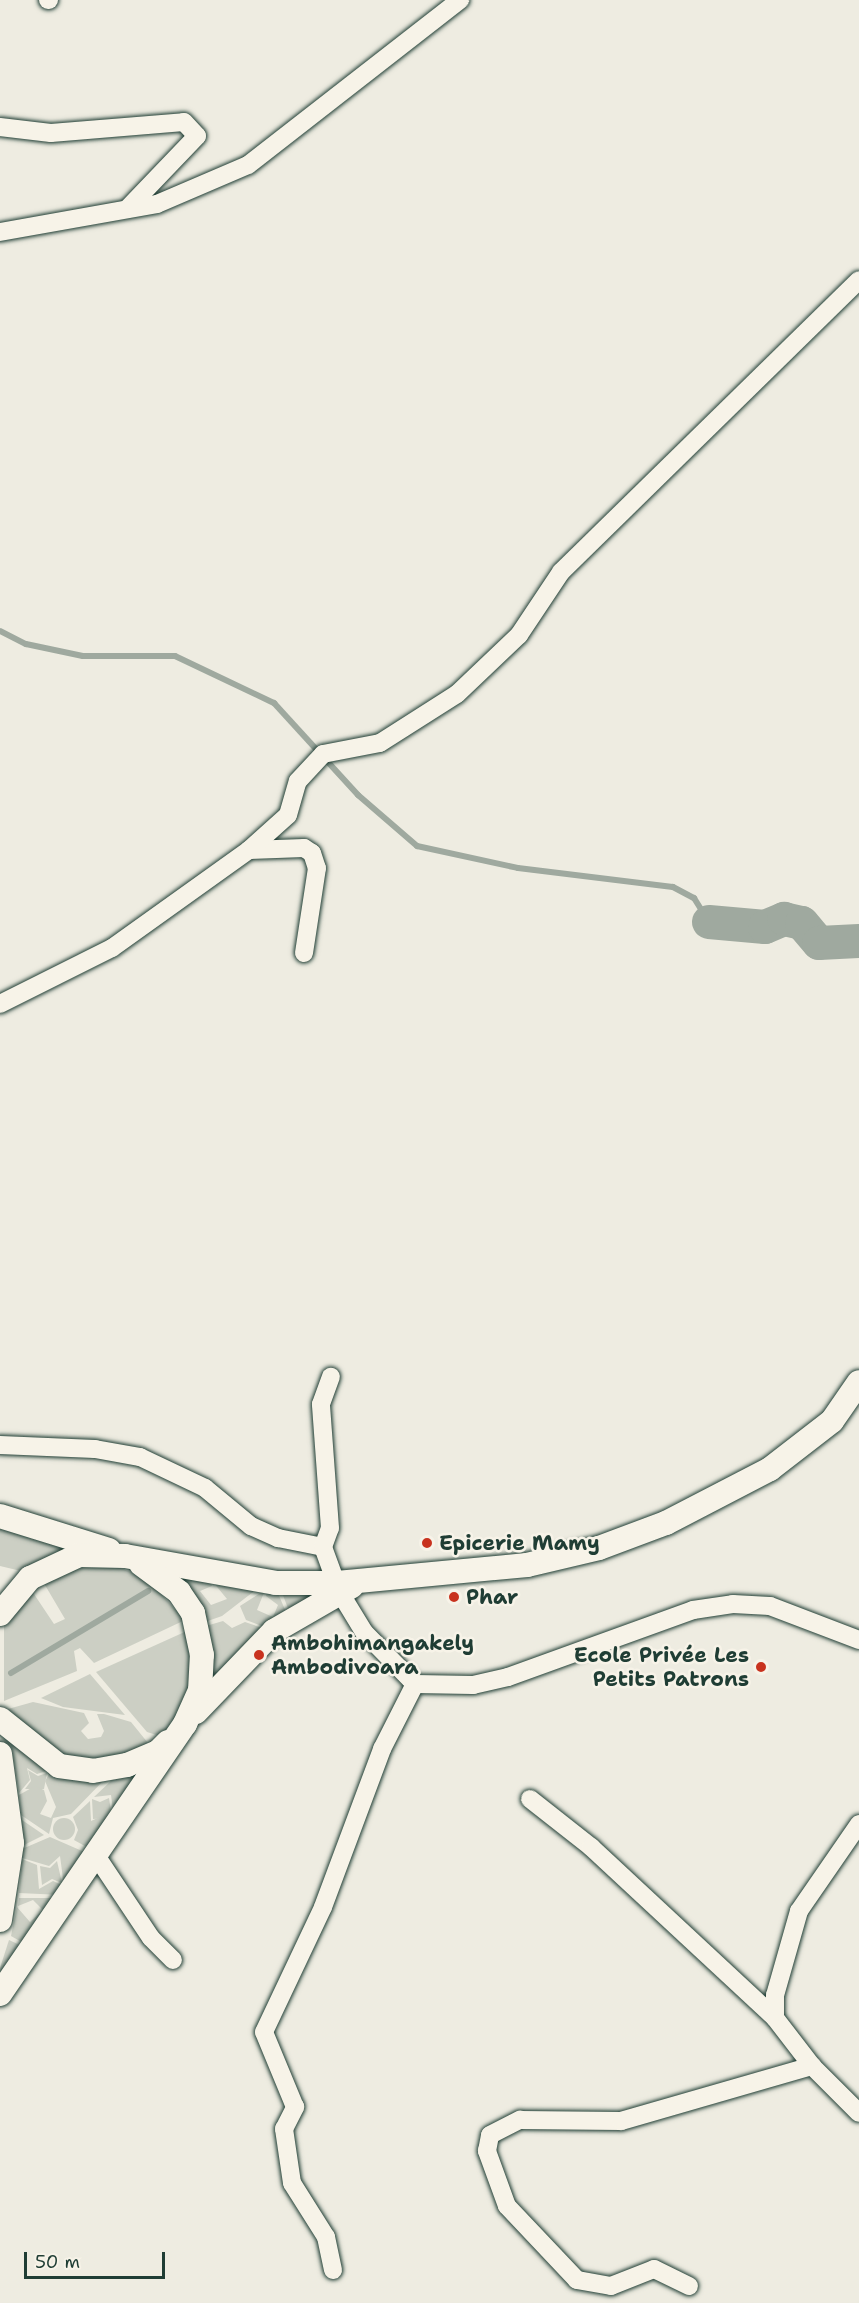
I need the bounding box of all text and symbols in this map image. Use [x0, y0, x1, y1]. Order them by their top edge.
place label: Epicerie Mamy [439, 1530, 600, 1556]
marker: Epicerie Mamy [420, 1536, 434, 1550]
place label: Phar [466, 1584, 518, 1610]
marker: Phar [447, 1590, 461, 1604]
place label: Ambohimangakely Ambodivoara [271, 1630, 474, 1680]
place label: Ecole Privée Les Petits Patrons [574, 1642, 749, 1692]
marker: Ambohimangakely Ambodivoara [252, 1648, 266, 1662]
marker: Ecole Privée Les Petits Patrons [754, 1660, 768, 1674]
scale bar [27, 2240, 168, 2278]
text: 50 m [35, 2250, 80, 2274]

